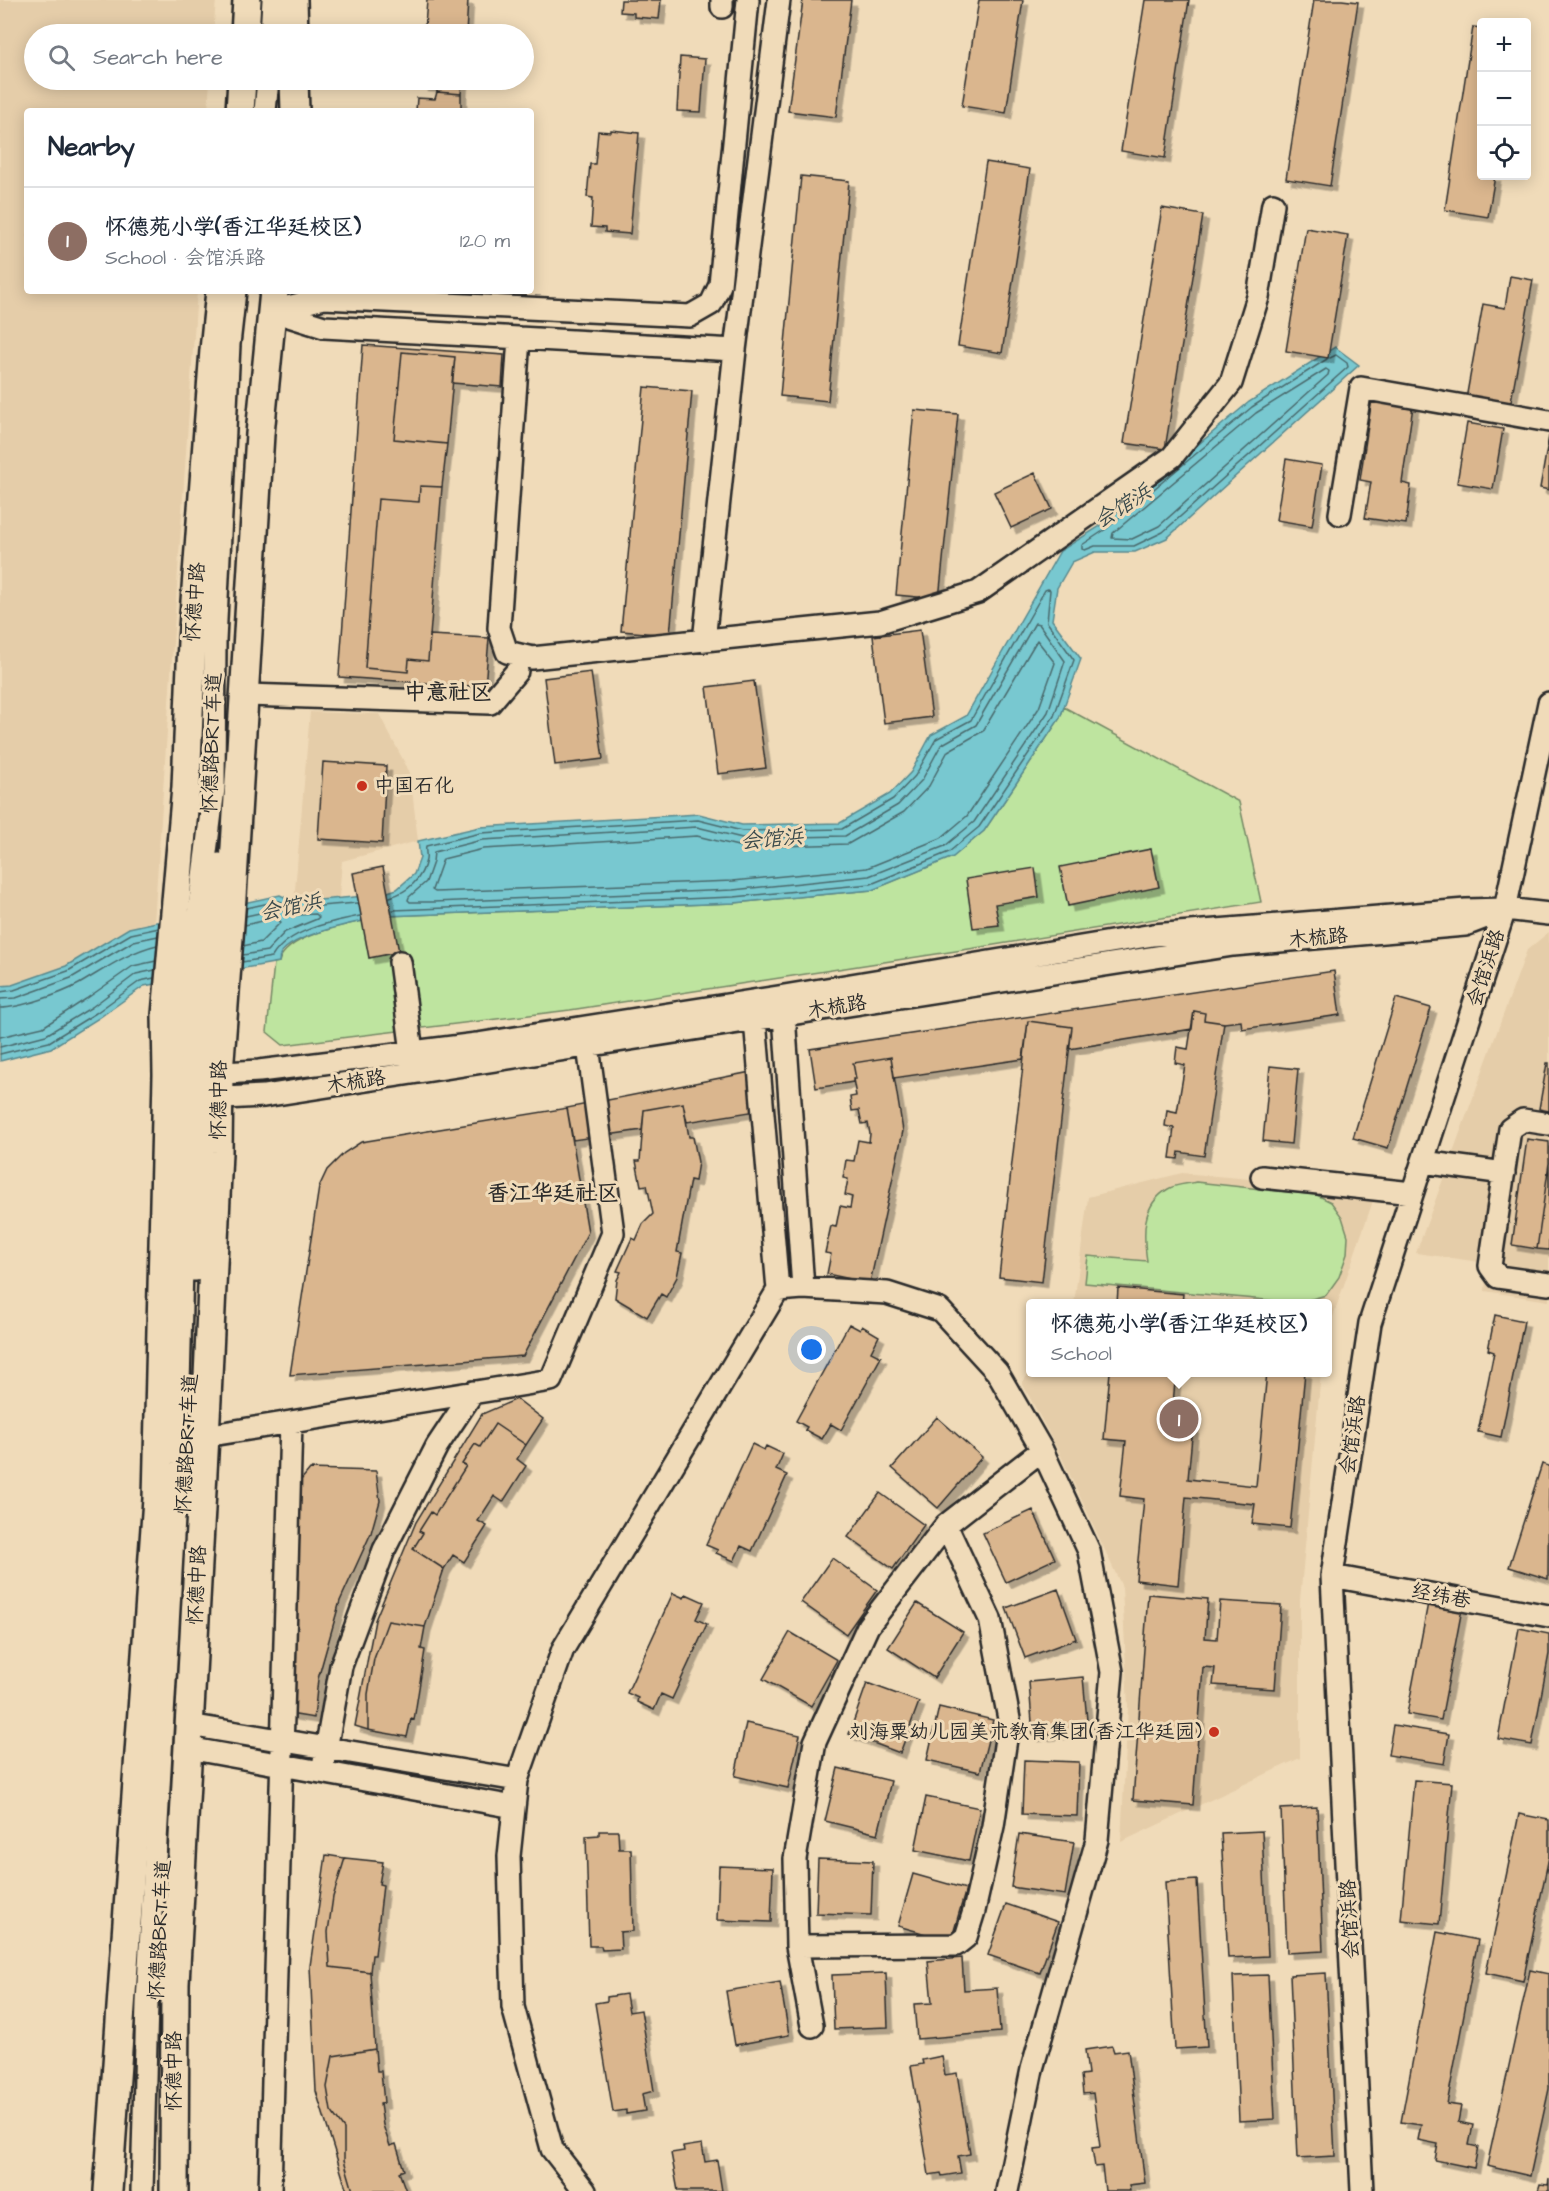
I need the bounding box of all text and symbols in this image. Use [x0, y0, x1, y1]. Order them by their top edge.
map controls [1477, 18, 1531, 180]
button: + [1477, 18, 1531, 72]
search box [24, 24, 534, 90]
icon: search [45, 41, 78, 74]
text: Search here [93, 42, 223, 73]
button: − [1477, 72, 1531, 126]
button: locate [1477, 126, 1531, 180]
text: Nearby [48, 129, 135, 165]
text: 怀德苑小学(香江华廷校区) [105, 212, 361, 243]
text: 1 [66, 227, 69, 255]
text: 120 m [460, 227, 510, 255]
text: School · 会馆浜路 [105, 244, 265, 272]
water label: 会馆浜 [1089, 476, 1158, 535]
street label: 怀德中路 [178, 560, 212, 643]
street label: 怀德路BRT车道 [196, 672, 228, 814]
district label: 中意社区 [404, 677, 492, 708]
place label: 中国石化 [374, 772, 454, 800]
marker: 中国石化 [355, 779, 369, 793]
water label: 会馆浜 [739, 822, 806, 856]
water label: 会馆浜 [257, 886, 326, 928]
street label: 木梳路 [1287, 921, 1350, 955]
street label: 会馆浜路 [1460, 925, 1512, 1010]
street label: 木梳路 [805, 988, 870, 1026]
street label: 怀德中路 [204, 1059, 234, 1140]
street label: 木梳路 [324, 1063, 389, 1101]
district label: 香江华廷社区 [487, 1178, 619, 1209]
popup [1026, 1299, 1332, 1377]
text: 怀德苑小学(香江华廷校区) [1051, 1309, 1307, 1340]
your location [797, 1335, 826, 1364]
text: School [1051, 1340, 1112, 1368]
street label: 怀德路BRT车道 [169, 1373, 205, 1515]
street label: 会馆浜路 [1334, 1392, 1373, 1477]
pin: 1 [1160, 1396, 1198, 1442]
street label: 怀德中路 [181, 1543, 213, 1626]
street label: 经纬巷 [1409, 1577, 1474, 1616]
place label: 刘海粟幼儿园美术教育集团(香江华廷园) [849, 1718, 1202, 1746]
marker: 刘海粟幼儿园美术教育集团(香江华廷园) [1207, 1725, 1221, 1739]
street label: 怀德路BRT车道 [142, 1859, 178, 2001]
street label: 会馆浜路 [1334, 1877, 1366, 1960]
street label: 怀德中路 [160, 2030, 188, 2111]

